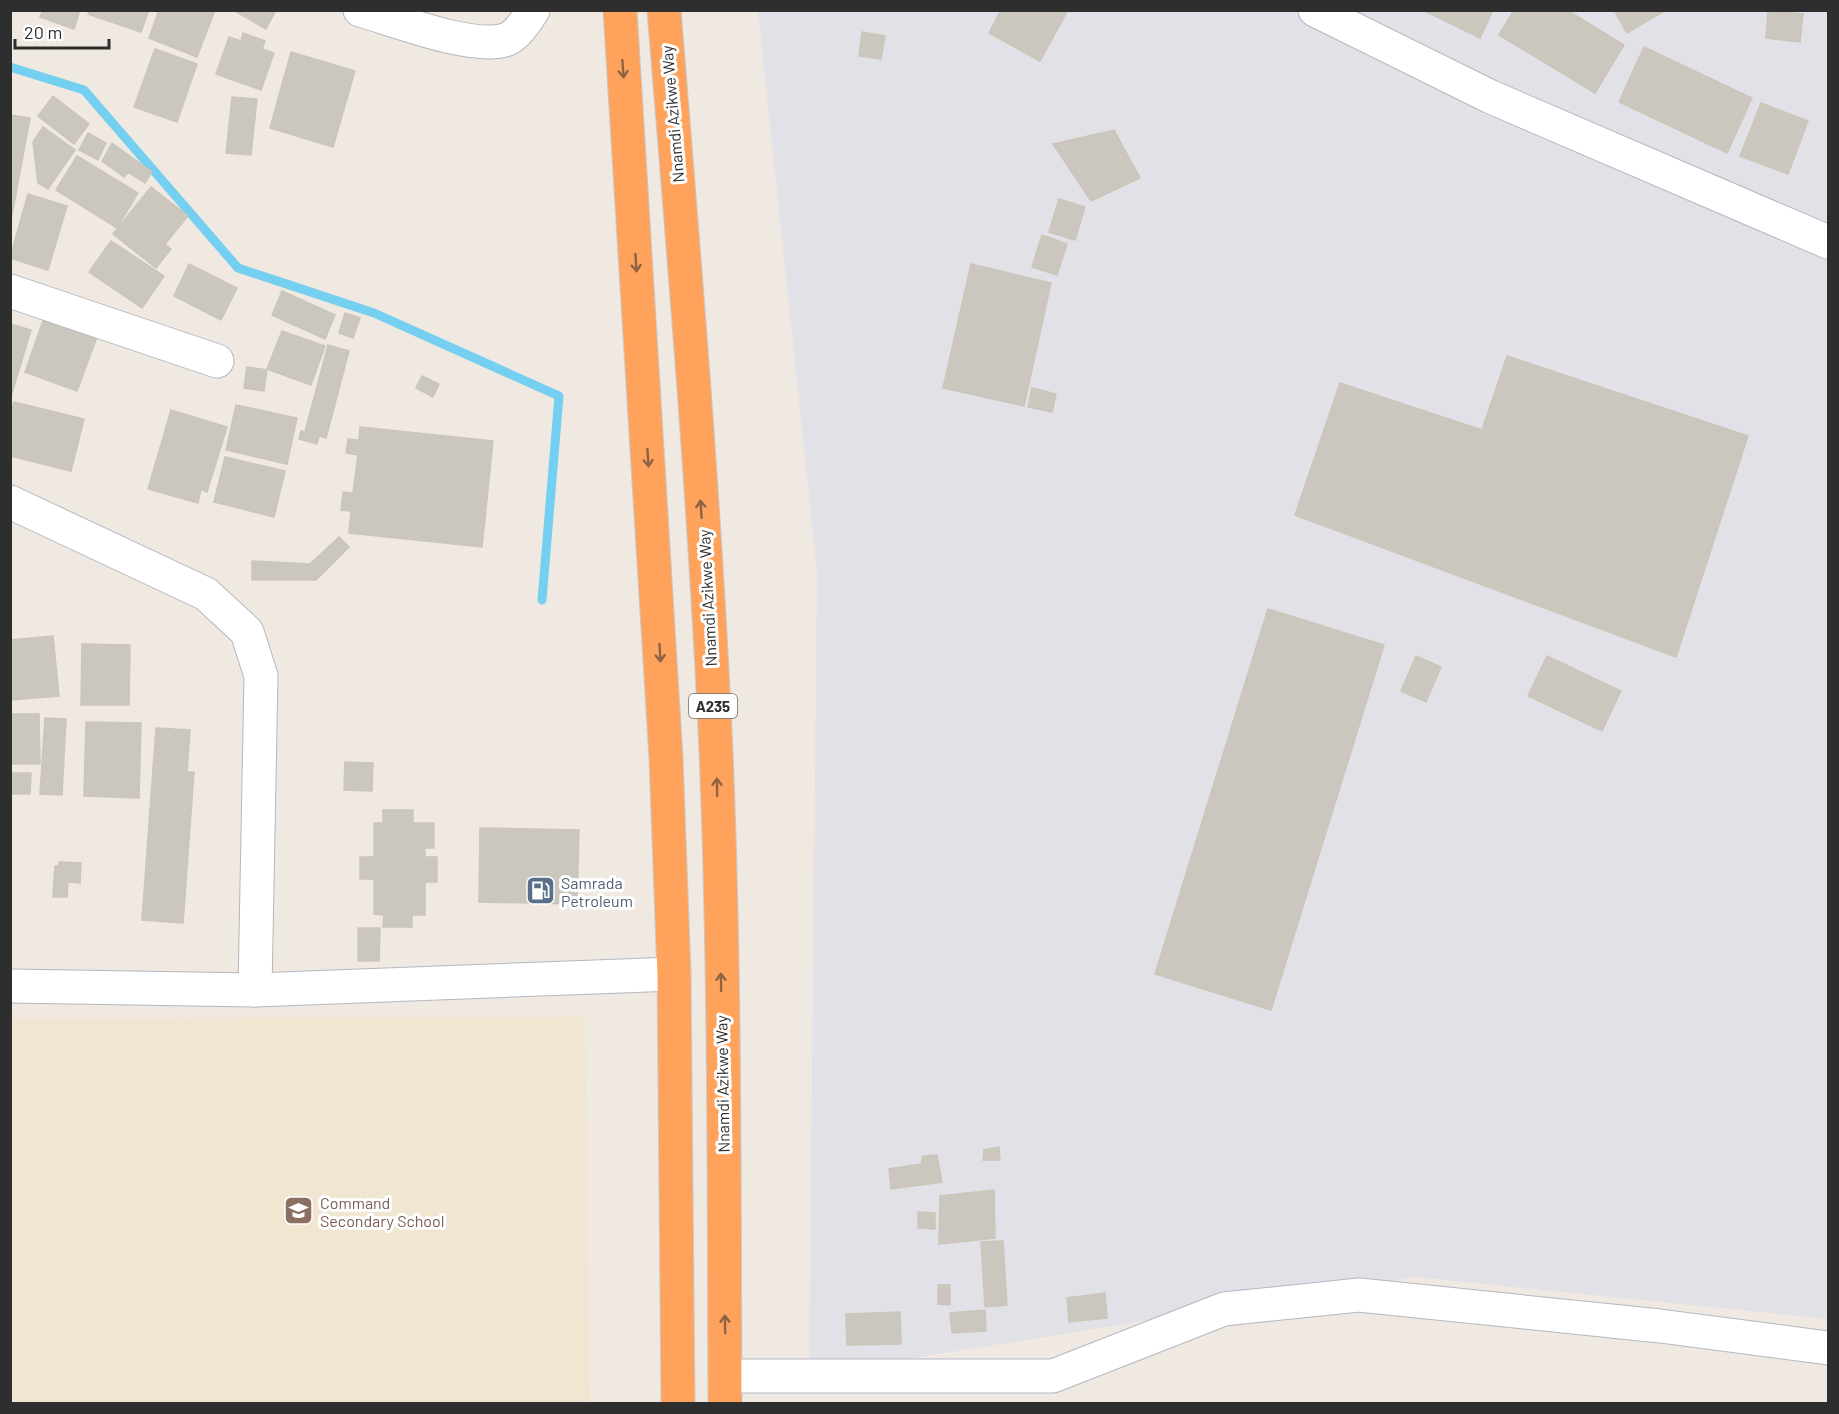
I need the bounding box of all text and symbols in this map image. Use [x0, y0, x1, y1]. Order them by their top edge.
scale bar [15, 12, 110, 50]
text: 20 m [24, 21, 62, 43]
street label: Nnamdi Azikwe Way [656, 44, 687, 183]
one-way arrow [618, 58, 629, 78]
one-way arrow [631, 253, 642, 273]
one-way arrow [643, 448, 654, 468]
one-way arrow [696, 499, 707, 519]
street label: Nnamdi Azikwe Way [694, 528, 720, 667]
one-way arrow [654, 642, 665, 662]
road number: A235 [689, 694, 737, 718]
one-way arrow [711, 778, 722, 798]
place label: Samrada Petroleum [561, 873, 633, 910]
fuel station icon: Samrada Petroleum [524, 875, 556, 907]
one-way arrow [716, 973, 727, 993]
street label: Nnamdi Azikwe Way [711, 1015, 733, 1153]
place label: Command Secondary School [320, 1193, 444, 1230]
school or university icon: Command Secondary School [283, 1195, 315, 1227]
one-way arrow [719, 1315, 731, 1335]

